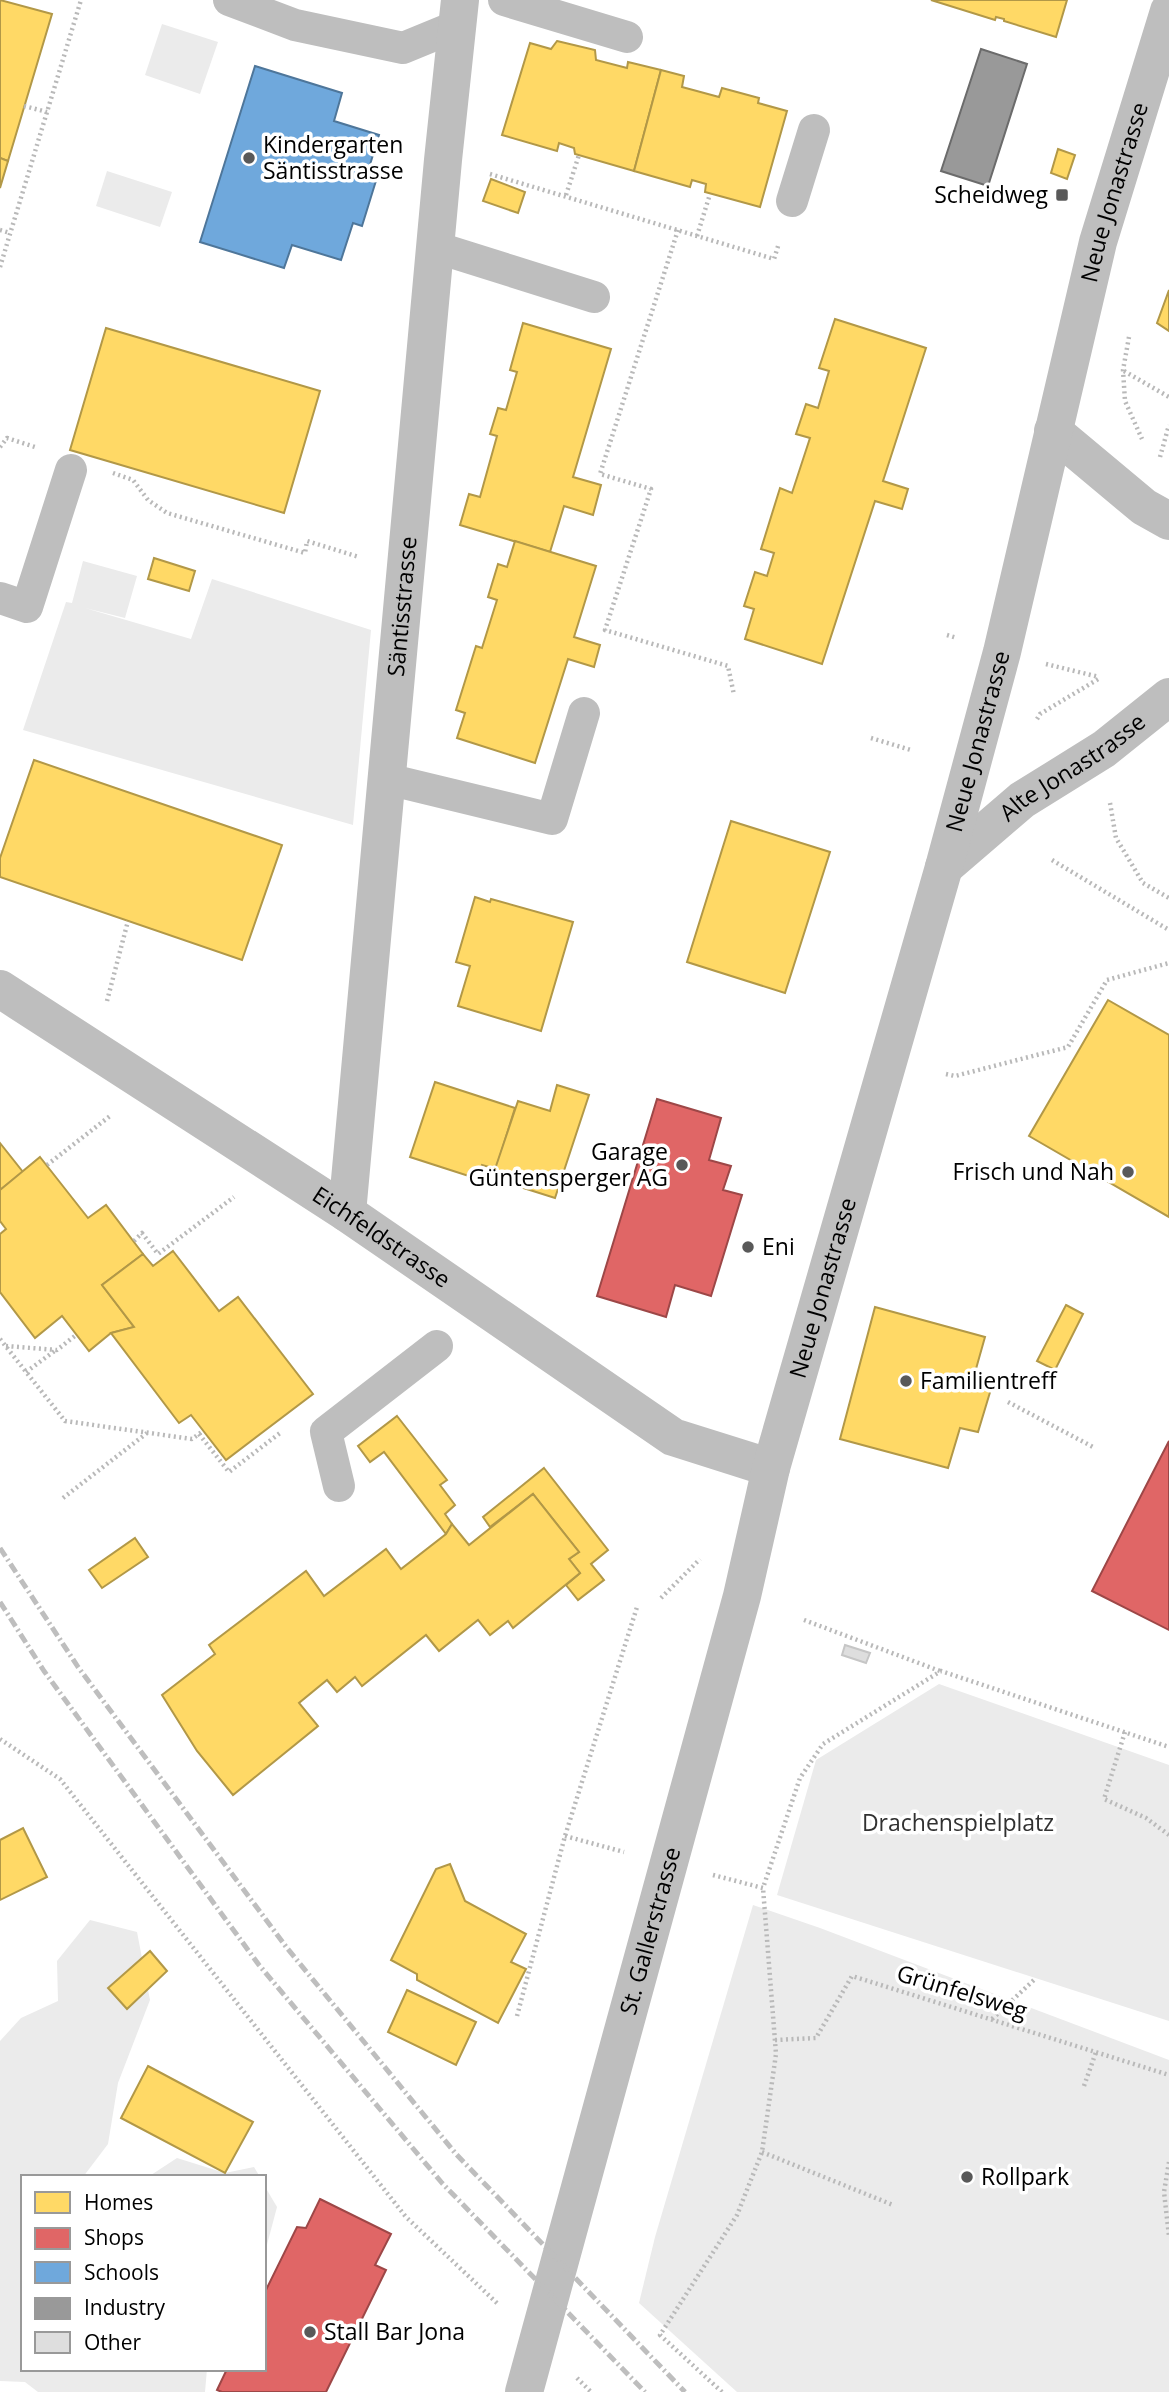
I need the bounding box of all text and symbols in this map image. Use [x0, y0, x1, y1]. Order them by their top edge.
street label: Neue Jonastrasse [1072, 98, 1155, 285]
place label: Kindergarten Säntisstrasse [263, 128, 404, 186]
marker: Kindergarten Säntisstrasse [241, 150, 257, 166]
place label: Scheidweg [934, 178, 1048, 210]
marker: Scheidweg [1054, 187, 1070, 203]
street label: Säntisstrasse [379, 535, 424, 678]
street label: Neue Jonastrasse [937, 647, 1017, 835]
street label: Alte Jonastrasse [992, 705, 1152, 828]
place label: Garage Güntensperger AG [468, 1135, 668, 1193]
place label: Frisch und Nah [952, 1155, 1114, 1187]
marker: Garage Güntensperger AG [674, 1157, 690, 1173]
marker: Frisch und Nah [1120, 1164, 1136, 1180]
street label: Eichfeldstrasse [307, 1178, 457, 1295]
street label: Neue Jonastrasse [781, 1194, 863, 1382]
place label: Eni [762, 1230, 795, 1262]
marker: Eni [740, 1239, 756, 1255]
place label: Familientreff [920, 1364, 1058, 1396]
marker: Familientreff [898, 1373, 914, 1389]
park label: Drachenspielplatz [862, 1806, 1054, 1838]
street label: St. Gallerstrasse [611, 1843, 688, 2018]
street label: Grünfelsweg [893, 1956, 1032, 2026]
place label: Rollpark [981, 2160, 1069, 2192]
marker: Rollpark [959, 2169, 975, 2185]
legend [21, 2175, 266, 2371]
text: Homes [84, 2188, 153, 2216]
text: Shops [84, 2223, 144, 2251]
text: Schools [84, 2258, 159, 2286]
text: Industry [84, 2293, 166, 2321]
place label: Stall Bar Jona [324, 2315, 465, 2347]
marker: Stall Bar Jona [302, 2324, 318, 2340]
text: Other [84, 2328, 141, 2356]

